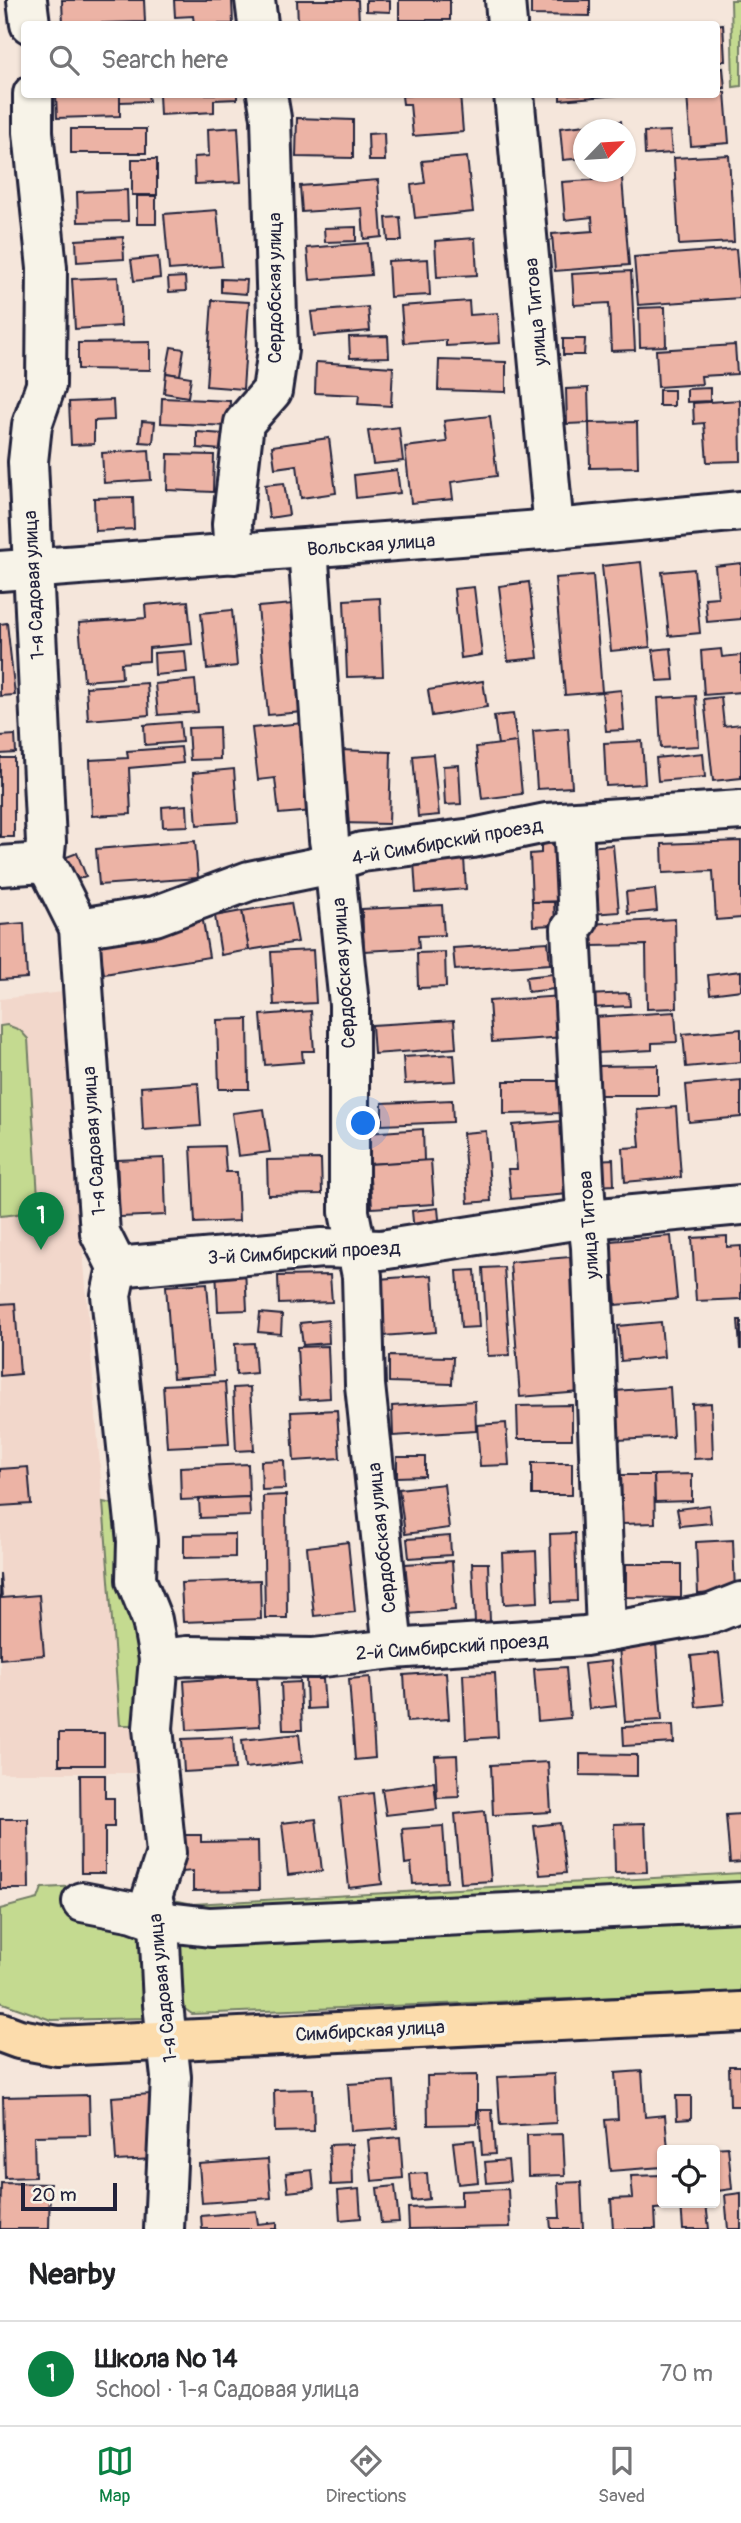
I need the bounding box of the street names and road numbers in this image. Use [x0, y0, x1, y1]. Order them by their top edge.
street label: Сердобская улица [263, 212, 287, 364]
street label: улица Титова [519, 257, 553, 368]
street label: 1-я Садовая улица [18, 510, 50, 660]
street label: Вольская улица [306, 529, 436, 561]
street label: 4-й Симбирский проезд [350, 813, 545, 871]
street label: Сердобская улица [327, 897, 361, 1049]
street label: 1-я Садовая улица [77, 1065, 111, 1216]
street label: улица Титова [573, 1170, 605, 1281]
street label: 3-й Симбирский проезд [207, 1236, 402, 1270]
street label: Сердобская улица [362, 1461, 402, 1614]
street label: 2-й Симбирский проезд [355, 1628, 550, 1666]
street label: 1-я Садовая улица [143, 1912, 183, 2063]
street label: Симбирская улица [295, 2015, 446, 2047]

